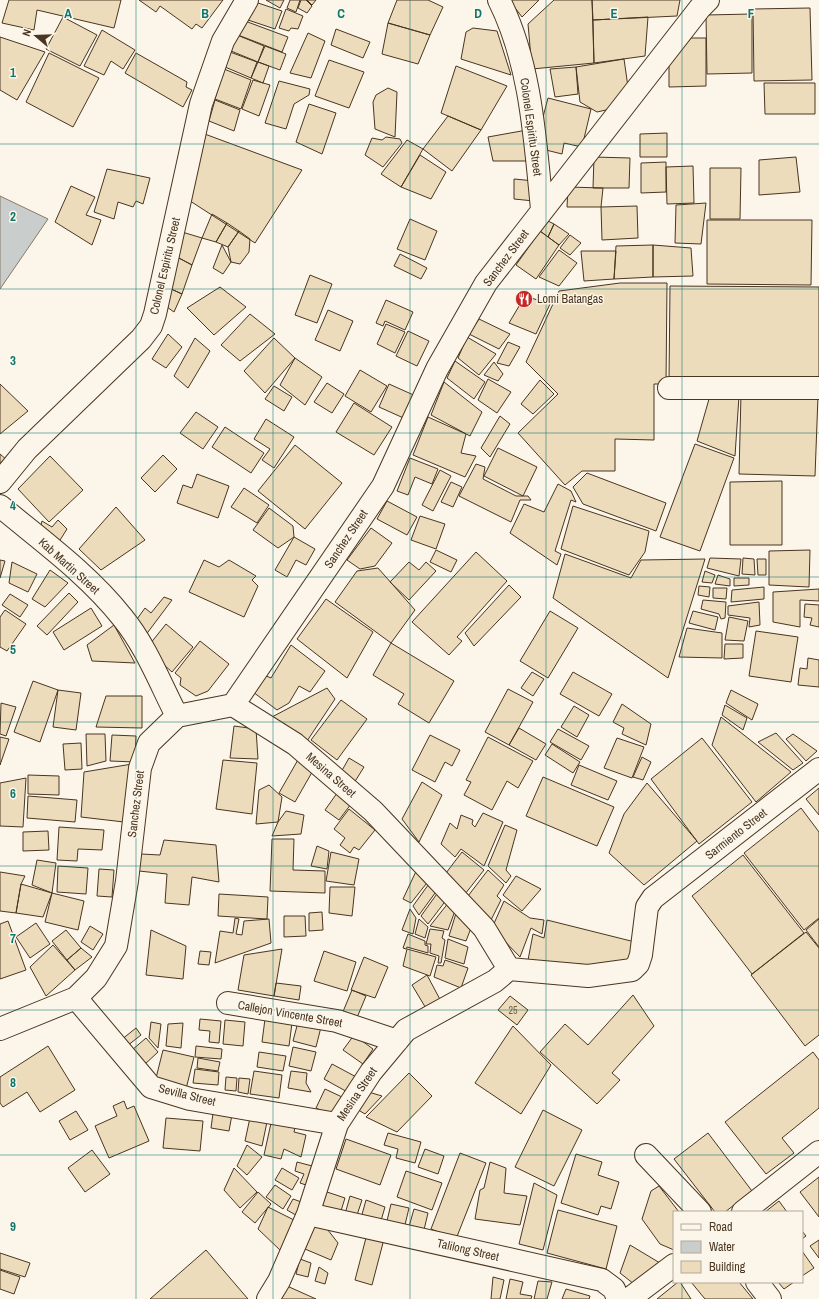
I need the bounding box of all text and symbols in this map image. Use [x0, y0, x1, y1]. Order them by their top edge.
text: A [64, 5, 72, 22]
text: B [201, 5, 209, 22]
text: C [337, 5, 345, 22]
text: D [474, 5, 482, 22]
text: E [610, 5, 618, 22]
text: F [748, 5, 755, 22]
north arrow [16, 16, 56, 56]
text: N [19, 27, 34, 38]
text: 1 [10, 64, 16, 81]
street label: Colonel Espiritu Street [516, 77, 546, 177]
text: 2 [10, 208, 16, 225]
street label: Colonel Espiritu Street [146, 216, 184, 316]
street label: Sanchez Street [479, 226, 533, 290]
restaurant icon: Lomi Batangas [514, 289, 534, 309]
place label: Lomi Batangas [537, 291, 603, 307]
text: 3 [10, 352, 16, 369]
text: 4 [10, 497, 16, 514]
street label: Sanchez Street [321, 506, 372, 571]
street label: Kab Martin Street [35, 534, 103, 598]
text: 5 [10, 641, 16, 658]
street label: Mesina Street [303, 749, 360, 801]
street label: Sanchez Street [124, 769, 148, 838]
text: 6 [10, 785, 16, 802]
street label: Sarmiento Street [702, 805, 770, 863]
text: 7 [10, 930, 16, 947]
street label: Callejon Vincente Street [236, 997, 344, 1031]
house number: 25 [508, 1004, 518, 1017]
street label: Mesina Street [333, 1064, 381, 1124]
text: 8 [10, 1074, 16, 1091]
street label: Sevilla Street [157, 1080, 218, 1110]
legend [673, 1211, 803, 1283]
text: 9 [10, 1218, 16, 1235]
text: Road [709, 1219, 733, 1235]
street label: Talilong Street [435, 1235, 501, 1265]
text: Water [709, 1239, 736, 1255]
text: Building [709, 1259, 746, 1275]

